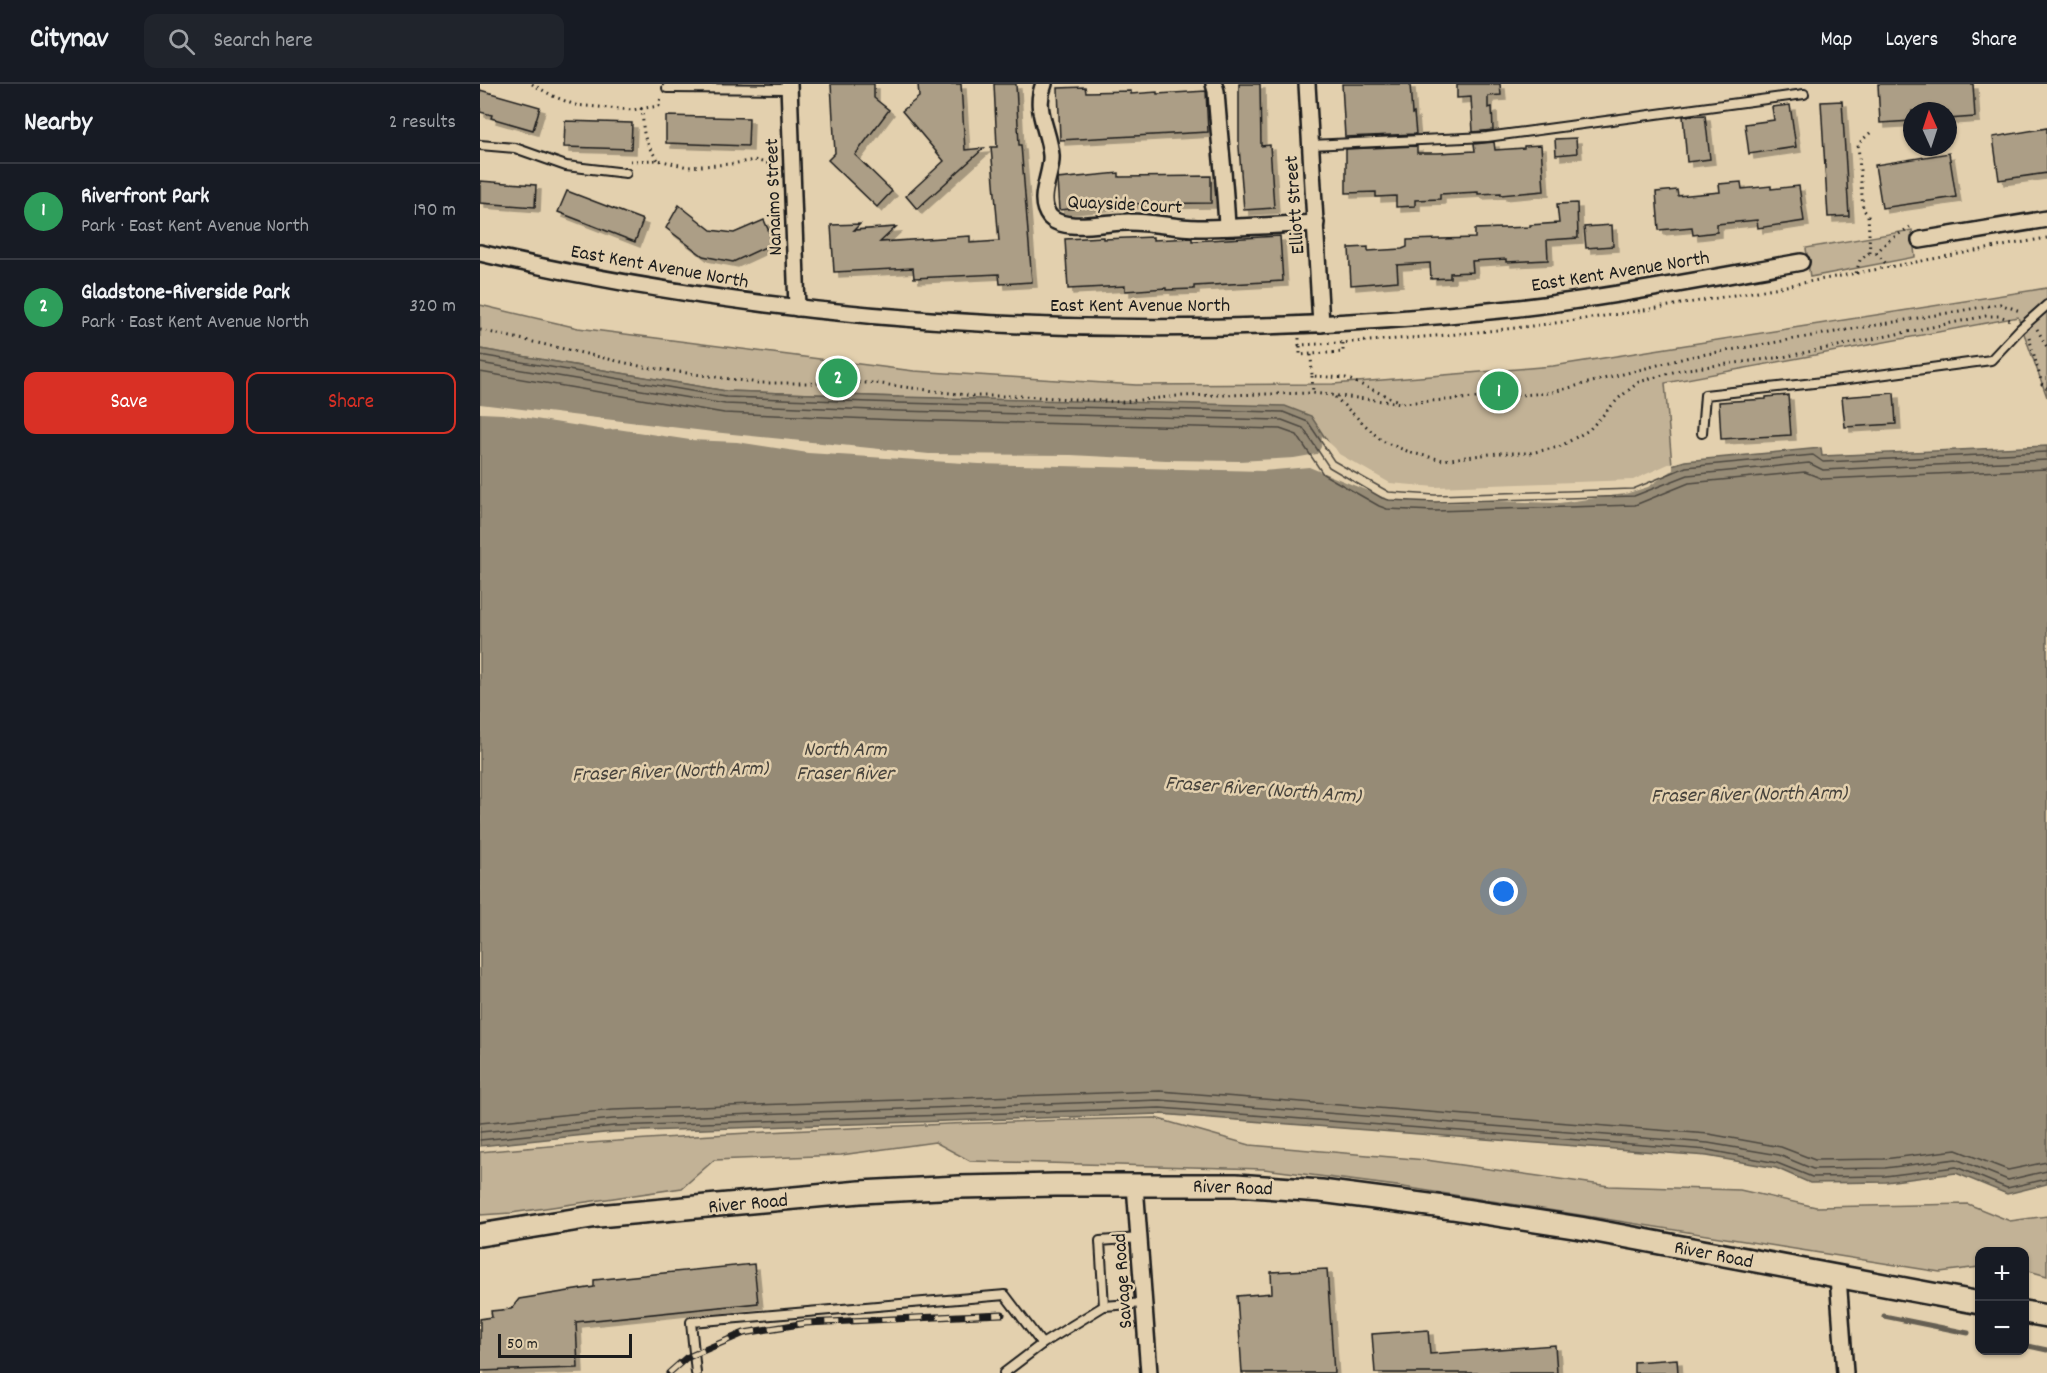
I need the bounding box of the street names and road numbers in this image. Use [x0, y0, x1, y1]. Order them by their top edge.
street label: Nanaimo Street [759, 138, 791, 256]
street label: Elliott Street [1279, 154, 1313, 255]
street label: Quayside Court [1067, 189, 1183, 223]
street label: East Kent Avenue North [568, 239, 751, 297]
street label: East Kent Avenue North [1529, 245, 1712, 301]
street label: East Kent Avenue North [1050, 293, 1230, 321]
street label: River Road [1192, 1174, 1273, 1204]
street label: River Road [707, 1188, 789, 1222]
street label: Savage Road [1107, 1232, 1141, 1329]
street label: River Road [1672, 1235, 1755, 1277]

